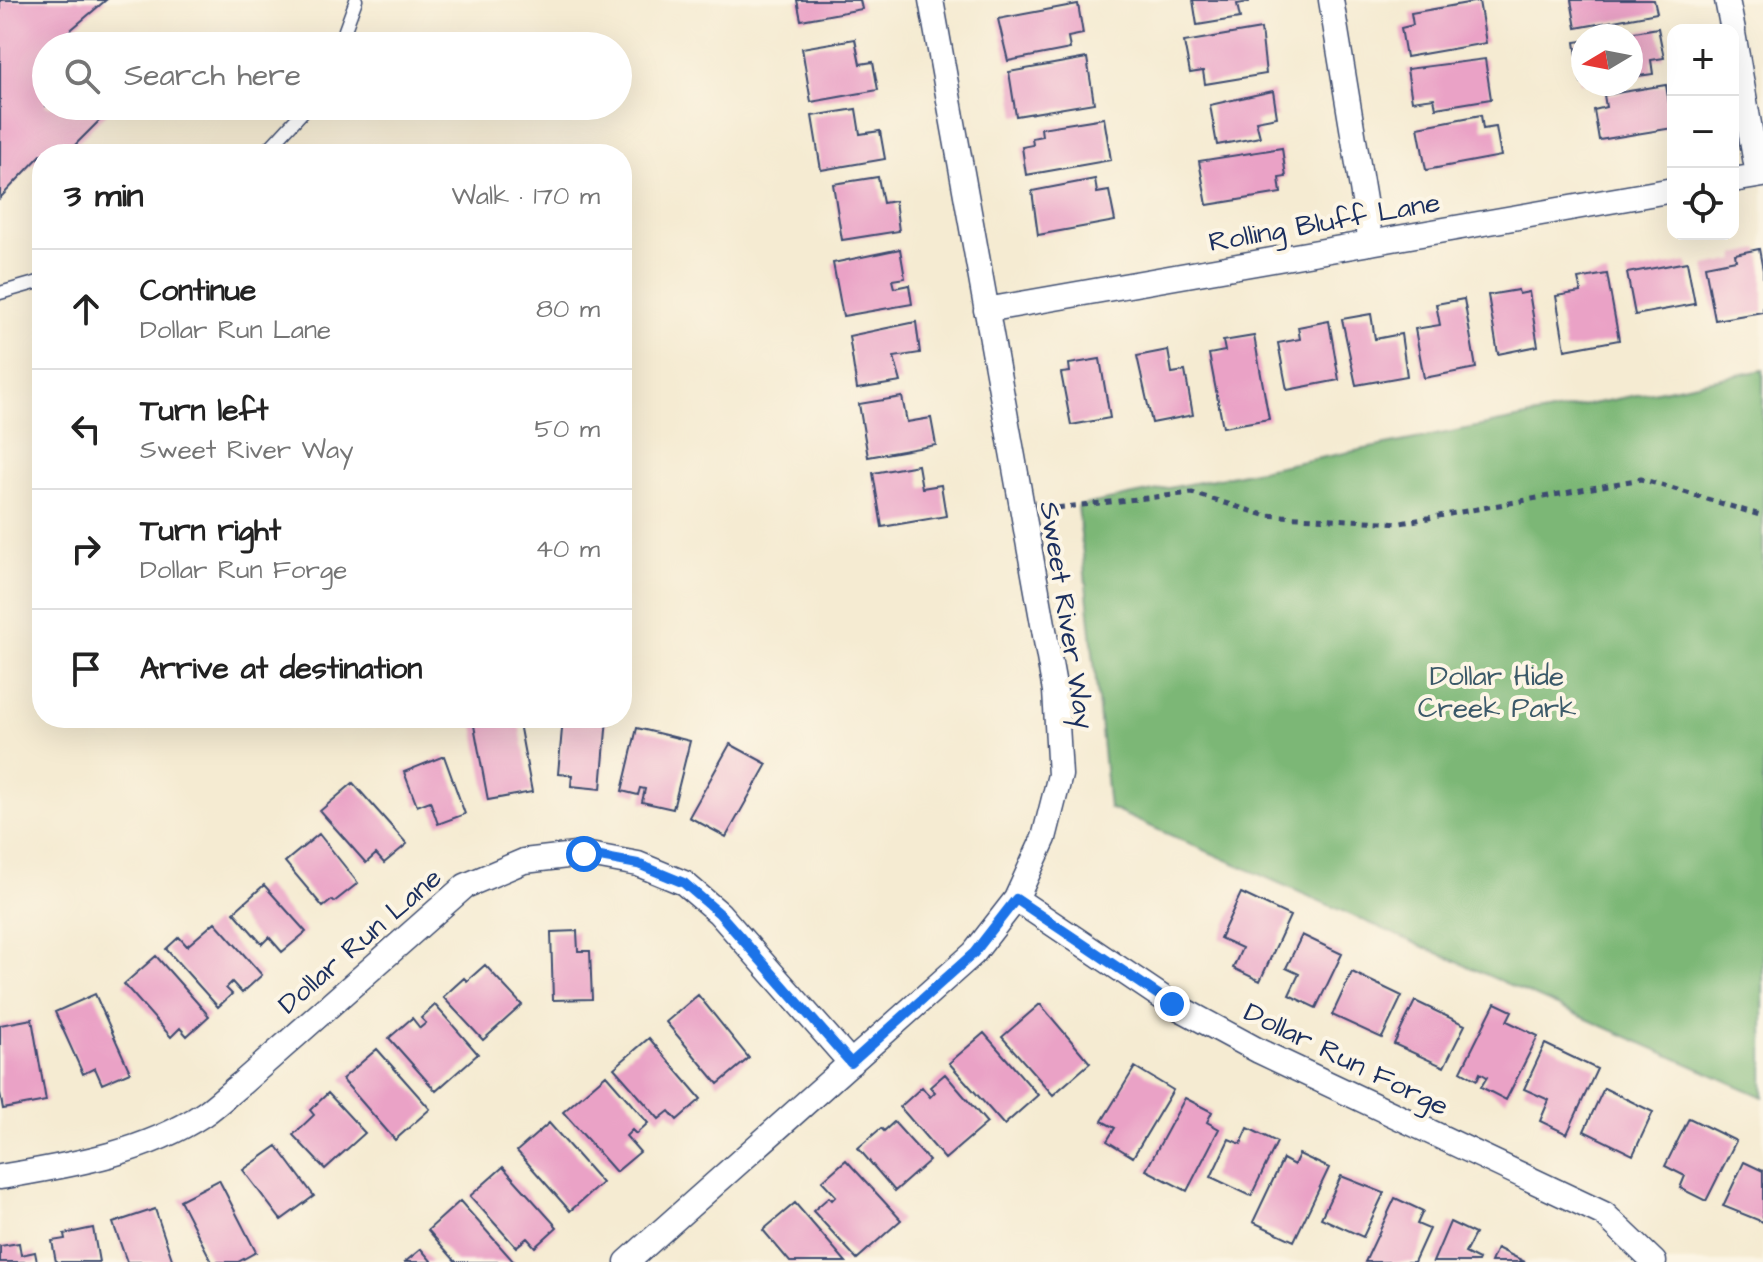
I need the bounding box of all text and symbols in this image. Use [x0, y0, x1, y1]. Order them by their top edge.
north arrow [1571, 24, 1643, 96]
map controls [1667, 24, 1739, 240]
button: + [1667, 24, 1739, 96]
search box [32, 32, 632, 120]
icon: search [60, 54, 104, 98]
text: Search here [124, 55, 301, 97]
button: − [1667, 96, 1739, 168]
button: locate [1667, 168, 1739, 240]
text: 3 min [64, 172, 144, 220]
text: Walk · 170 m [451, 178, 600, 214]
street label: Rolling Bluff Lane [1206, 183, 1443, 263]
text: Continue [140, 270, 256, 312]
icon: ahead [64, 287, 108, 331]
text: 80 m [536, 291, 600, 327]
text: Dollar Run Lane [140, 312, 331, 348]
text: Turn left [140, 390, 268, 432]
icon: left [64, 407, 108, 451]
text: 50 m [535, 411, 600, 447]
text: Sweet River Way [140, 432, 354, 468]
street label: Sweet River Way [1027, 499, 1104, 732]
text: Turn right [140, 510, 281, 552]
icon: right [64, 527, 108, 571]
text: 40 m [535, 531, 600, 567]
text: Dollar Run Forge [140, 552, 347, 588]
icon: arrive [64, 647, 108, 691]
text: Arrive at destination [140, 648, 422, 690]
park label: Dollar Hide Creek Park [1418, 657, 1576, 728]
route start [566, 836, 602, 872]
street label: Dollar Run Lane [270, 859, 450, 1023]
route end [1154, 986, 1190, 1022]
street label: Dollar Run Forge [1237, 993, 1455, 1127]

